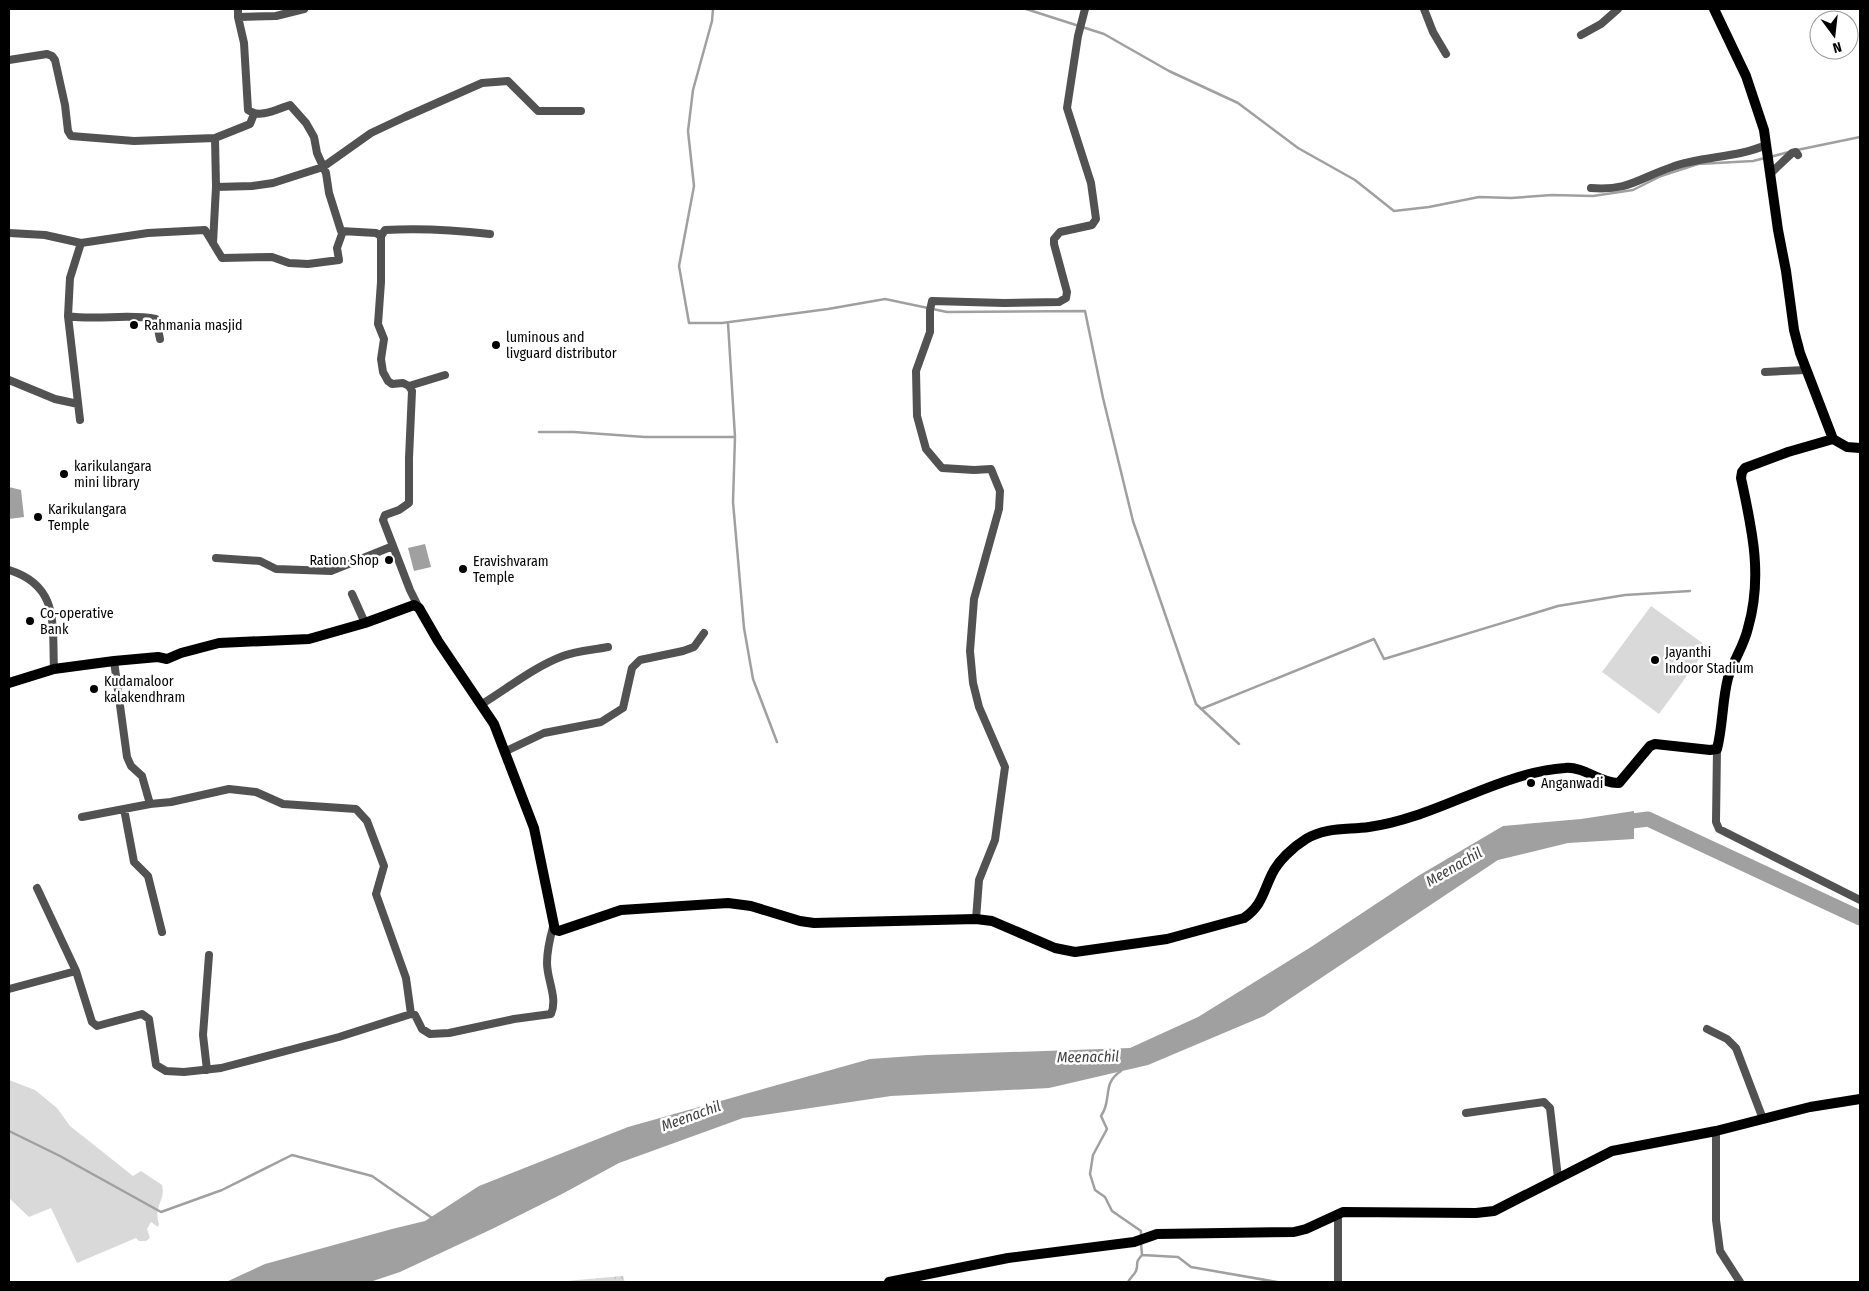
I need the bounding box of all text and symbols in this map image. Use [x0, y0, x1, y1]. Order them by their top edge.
north arrow [1809, 10, 1859, 60]
text: N [1831, 38, 1843, 56]
place label: Rahmania masjid [144, 317, 242, 334]
marker: Rahmania masjid [128, 319, 140, 331]
place label: luminous and livguard distributor [506, 329, 617, 362]
marker: luminous and livguard distributor [490, 339, 502, 351]
place label: karikulangara mini library [74, 458, 152, 491]
marker: karikulangara mini library [58, 468, 70, 480]
place label: Karikulangara Temple [48, 501, 127, 534]
marker: Karikulangara Temple [32, 511, 44, 523]
place label: Ration Shop [309, 552, 379, 569]
place label: Eravishvaram Temple [473, 553, 549, 586]
marker: Ration Shop [383, 554, 395, 566]
marker: Eravishvaram Temple [457, 563, 469, 575]
place label: Co-operative Bank [40, 605, 114, 638]
marker: Co-operative Bank [24, 615, 36, 627]
place label: Jayanthi Indoor Stadium [1665, 644, 1754, 677]
marker: Jayanthi Indoor Stadium [1649, 654, 1661, 666]
place label: Kudamaloor kalakendhram [104, 673, 185, 706]
marker: Kudamaloor kalakendhram [88, 683, 100, 695]
place label: Anganwadi [1541, 775, 1603, 792]
marker: Anganwadi [1525, 777, 1537, 789]
water label: Meenachil [1423, 844, 1486, 890]
water label: Meenachil [1057, 1047, 1119, 1067]
water label: Meenachil [659, 1097, 723, 1135]

